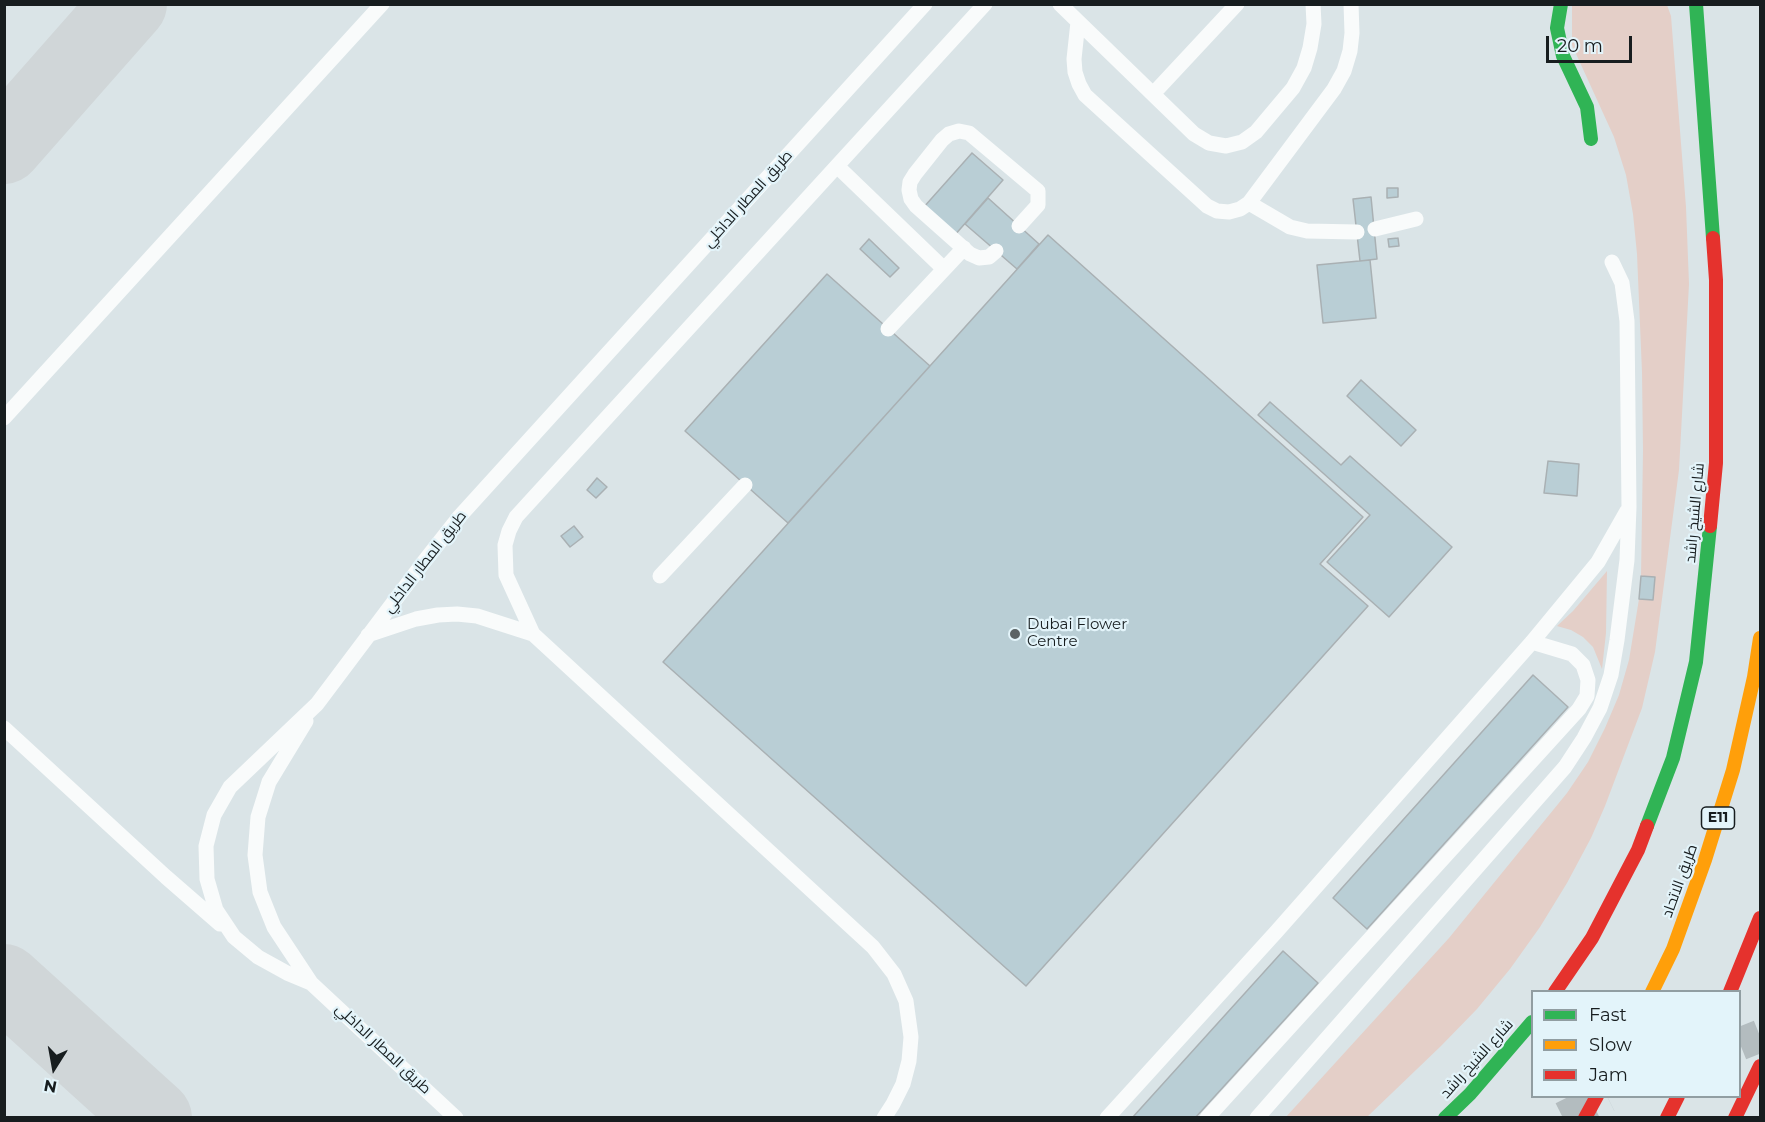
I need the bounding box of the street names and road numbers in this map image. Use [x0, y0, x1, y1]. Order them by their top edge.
street label: طريق المطار الداخلي [700, 147, 796, 251]
street label: شارع الشيخ راشد [1682, 462, 1708, 564]
street label: طريق المطار الداخلي [380, 507, 470, 617]
road number: E11 [1702, 807, 1734, 829]
street label: طريق الاتحاد [1658, 842, 1702, 920]
street label: طريق المطار الداخلي [331, 1000, 435, 1098]
street label: شارع الشيخ راشد [1437, 1016, 1517, 1102]

